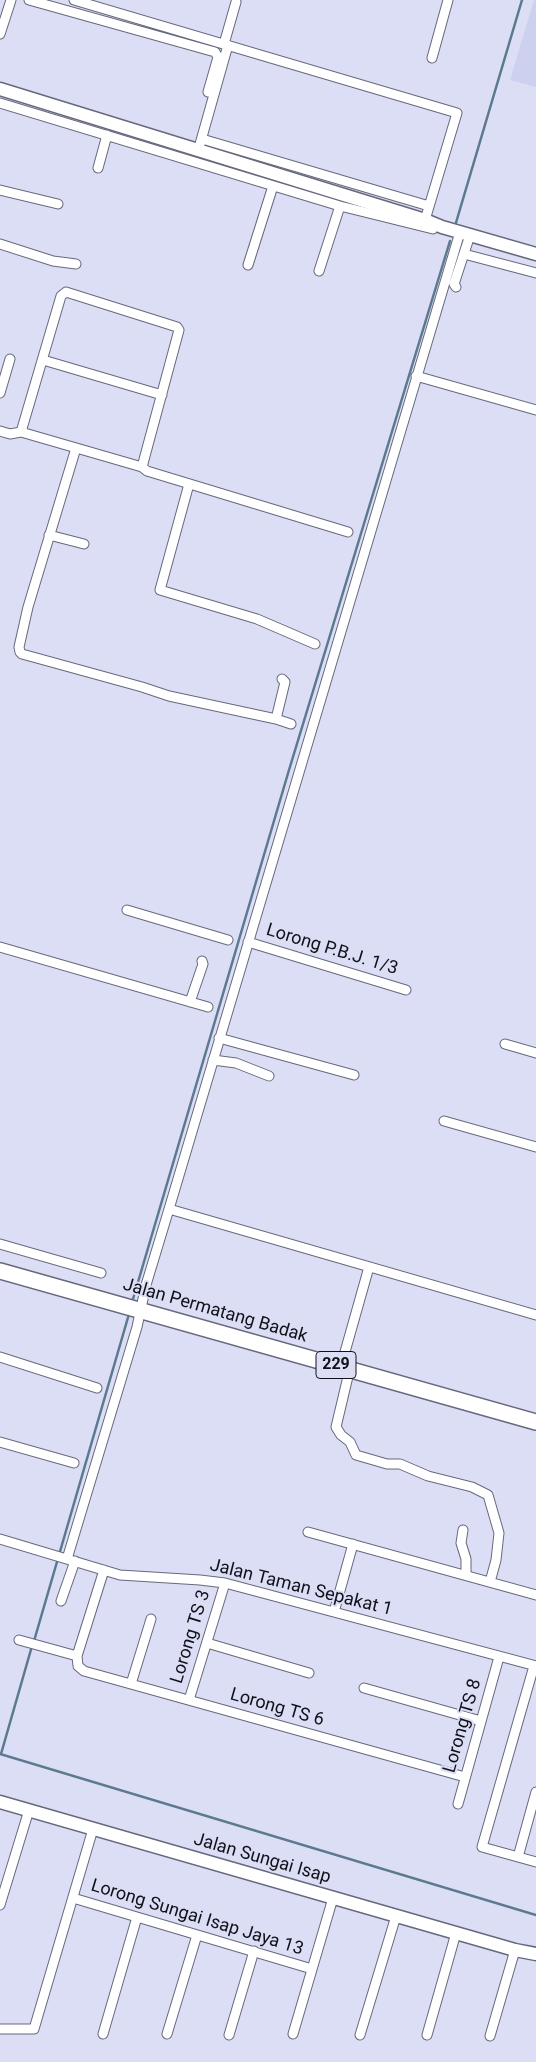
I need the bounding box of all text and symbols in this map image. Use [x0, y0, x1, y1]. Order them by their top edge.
street label: Lorong P.B.J. 1/3 [263, 920, 401, 980]
street label: Jalan Permatang Badak [120, 1274, 310, 1348]
road number: 229 [316, 1352, 356, 1378]
street label: Jalan Taman Sepakat 1 [208, 1555, 394, 1621]
street label: Lorong TS 3 [167, 1588, 215, 1686]
street label: Lorong TS 8 [439, 1677, 487, 1775]
street label: Lorong TS 6 [228, 1684, 326, 1732]
street label: Jalan Sungai Isap [191, 1829, 333, 1889]
street label: Lorong Sungai Isap Jaya 13 [88, 1875, 306, 1961]

